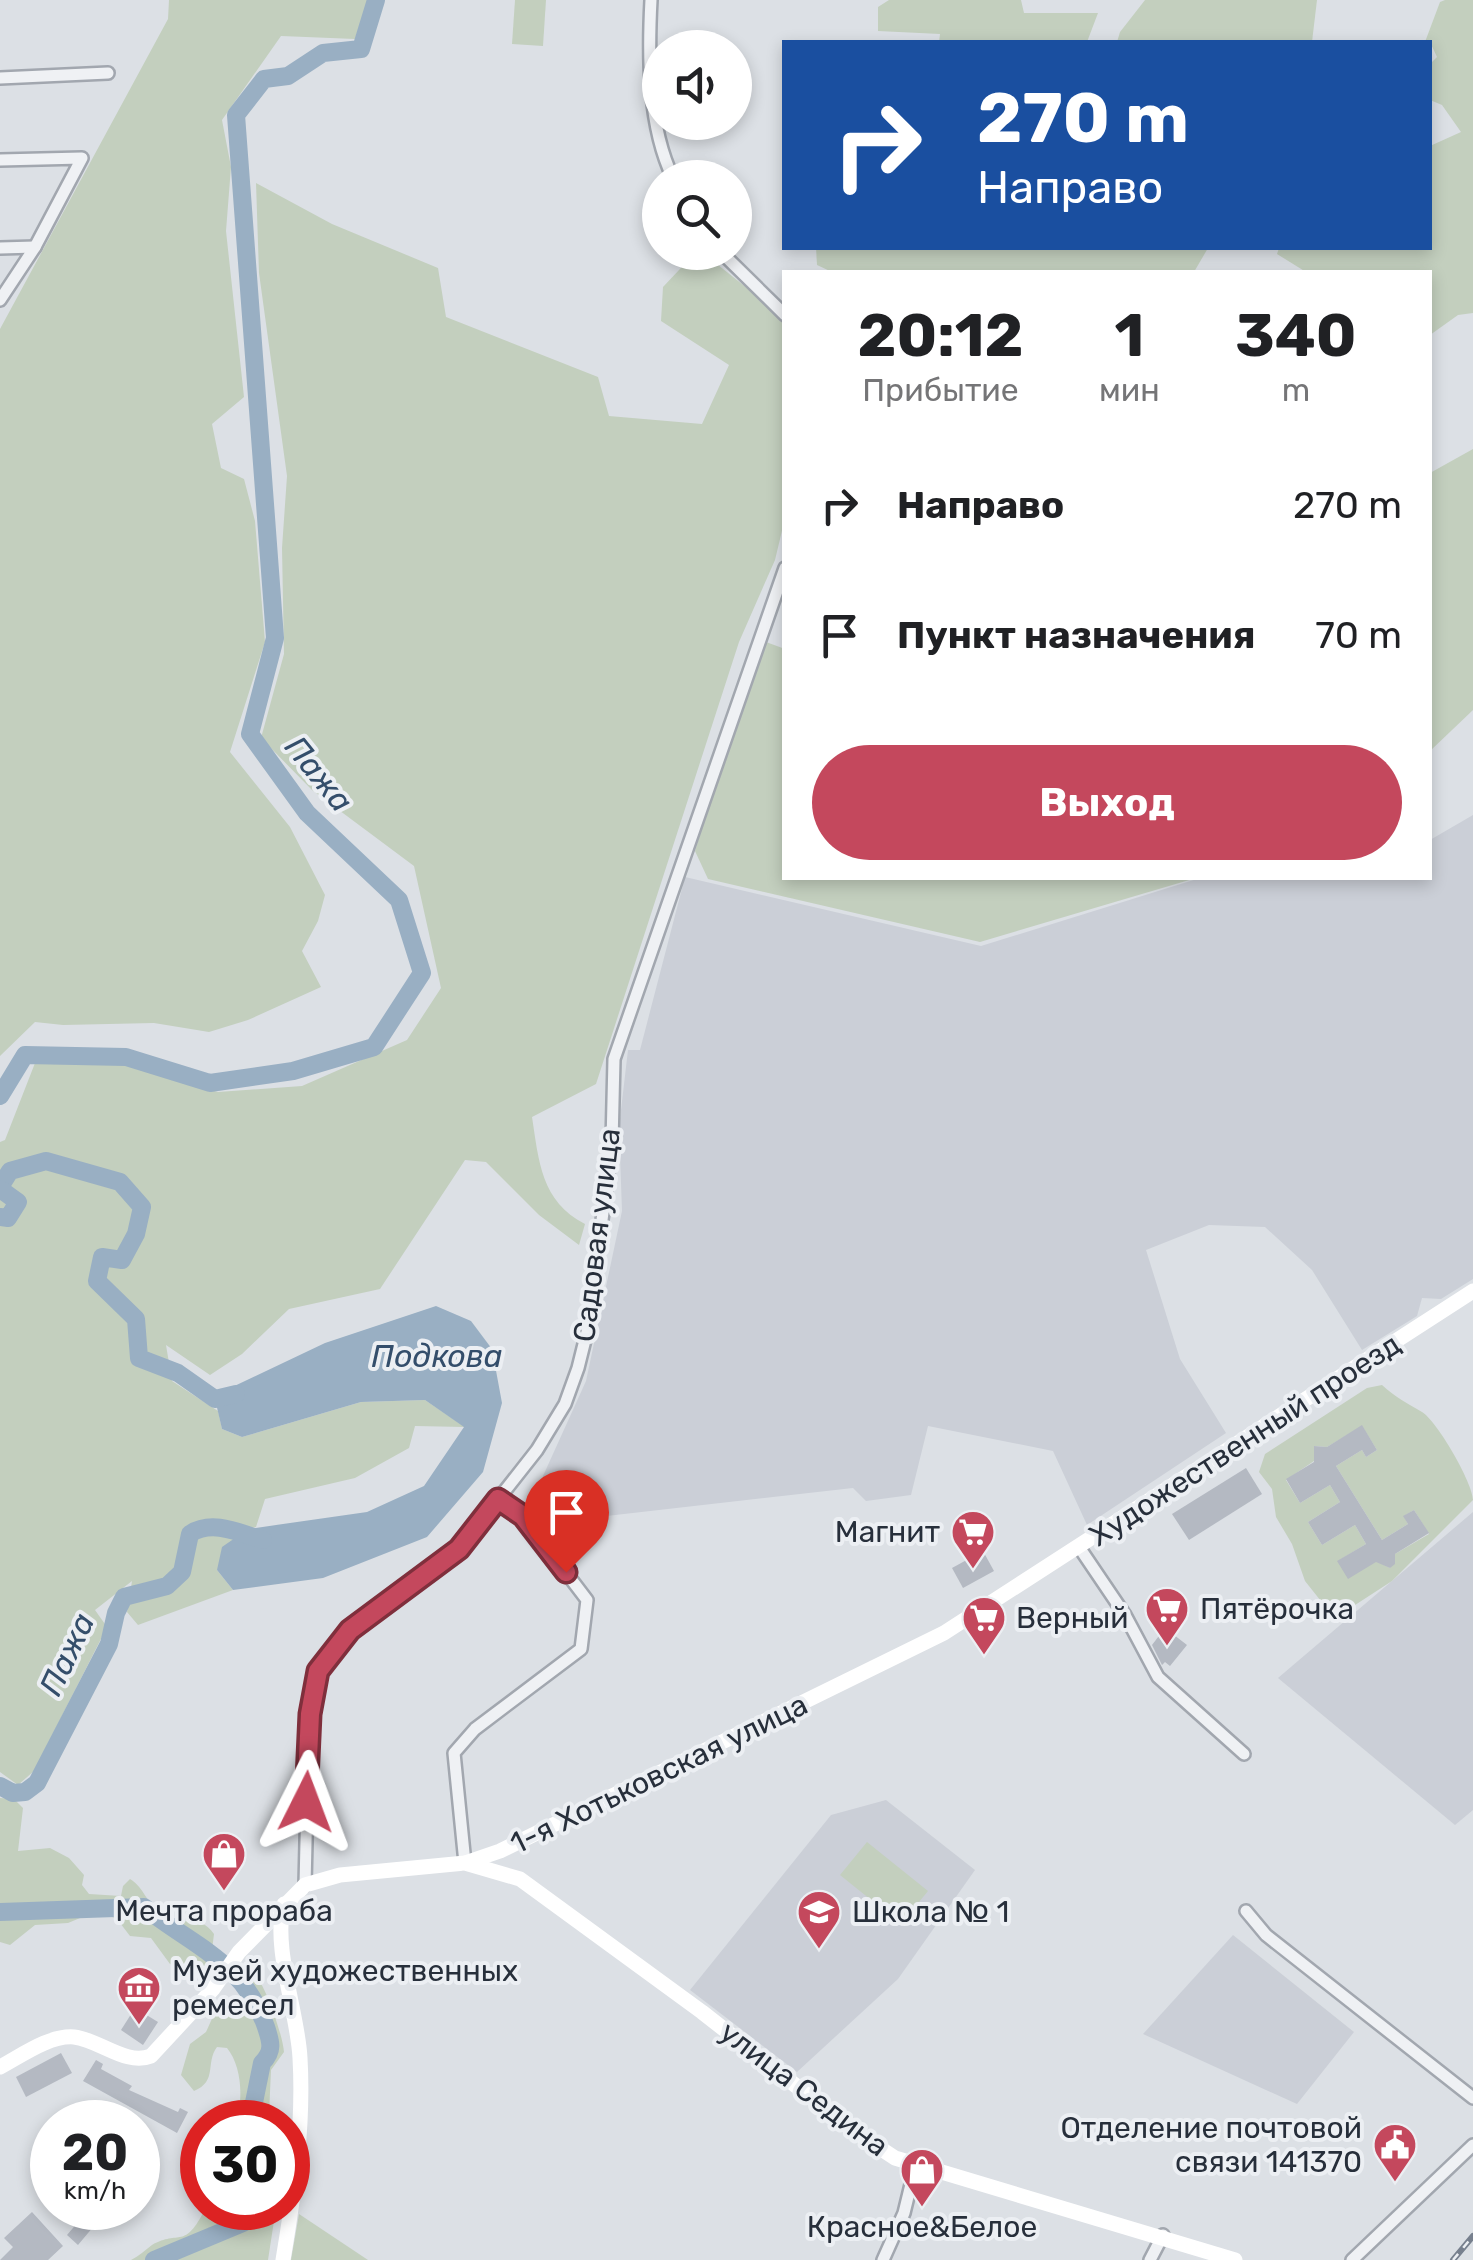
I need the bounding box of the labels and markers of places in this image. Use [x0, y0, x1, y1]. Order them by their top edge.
pin [524, 1470, 609, 1573]
supermarket icon: Магнит [950, 1509, 996, 1570]
place label: Магнит [835, 1514, 940, 1550]
supermarket icon: Пятёрочка [1144, 1586, 1190, 1647]
place label: Пятёрочка [1200, 1591, 1354, 1627]
supermarket icon: Верный [961, 1595, 1007, 1656]
place label: Верный [1016, 1600, 1129, 1636]
shop icon: Мечта прораба [201, 1831, 247, 1892]
school or university icon: Школа № 1 [796, 1889, 842, 1950]
place label: Мечта прораба [115, 1893, 333, 1929]
place label: Школа № 1 [852, 1894, 1009, 1930]
place label: Музей художественных ремесел [172, 1953, 518, 2023]
museum icon: Музей художественных ремесел [116, 1965, 162, 2026]
place label: Отделение почтовой связи 141370 [1060, 2110, 1362, 2180]
public building icon: Отделение почтовой связи 141370 [1372, 2122, 1418, 2183]
shop icon: Красное&Белое [899, 2147, 945, 2208]
place label: Красное&Белое [807, 2209, 1037, 2245]

